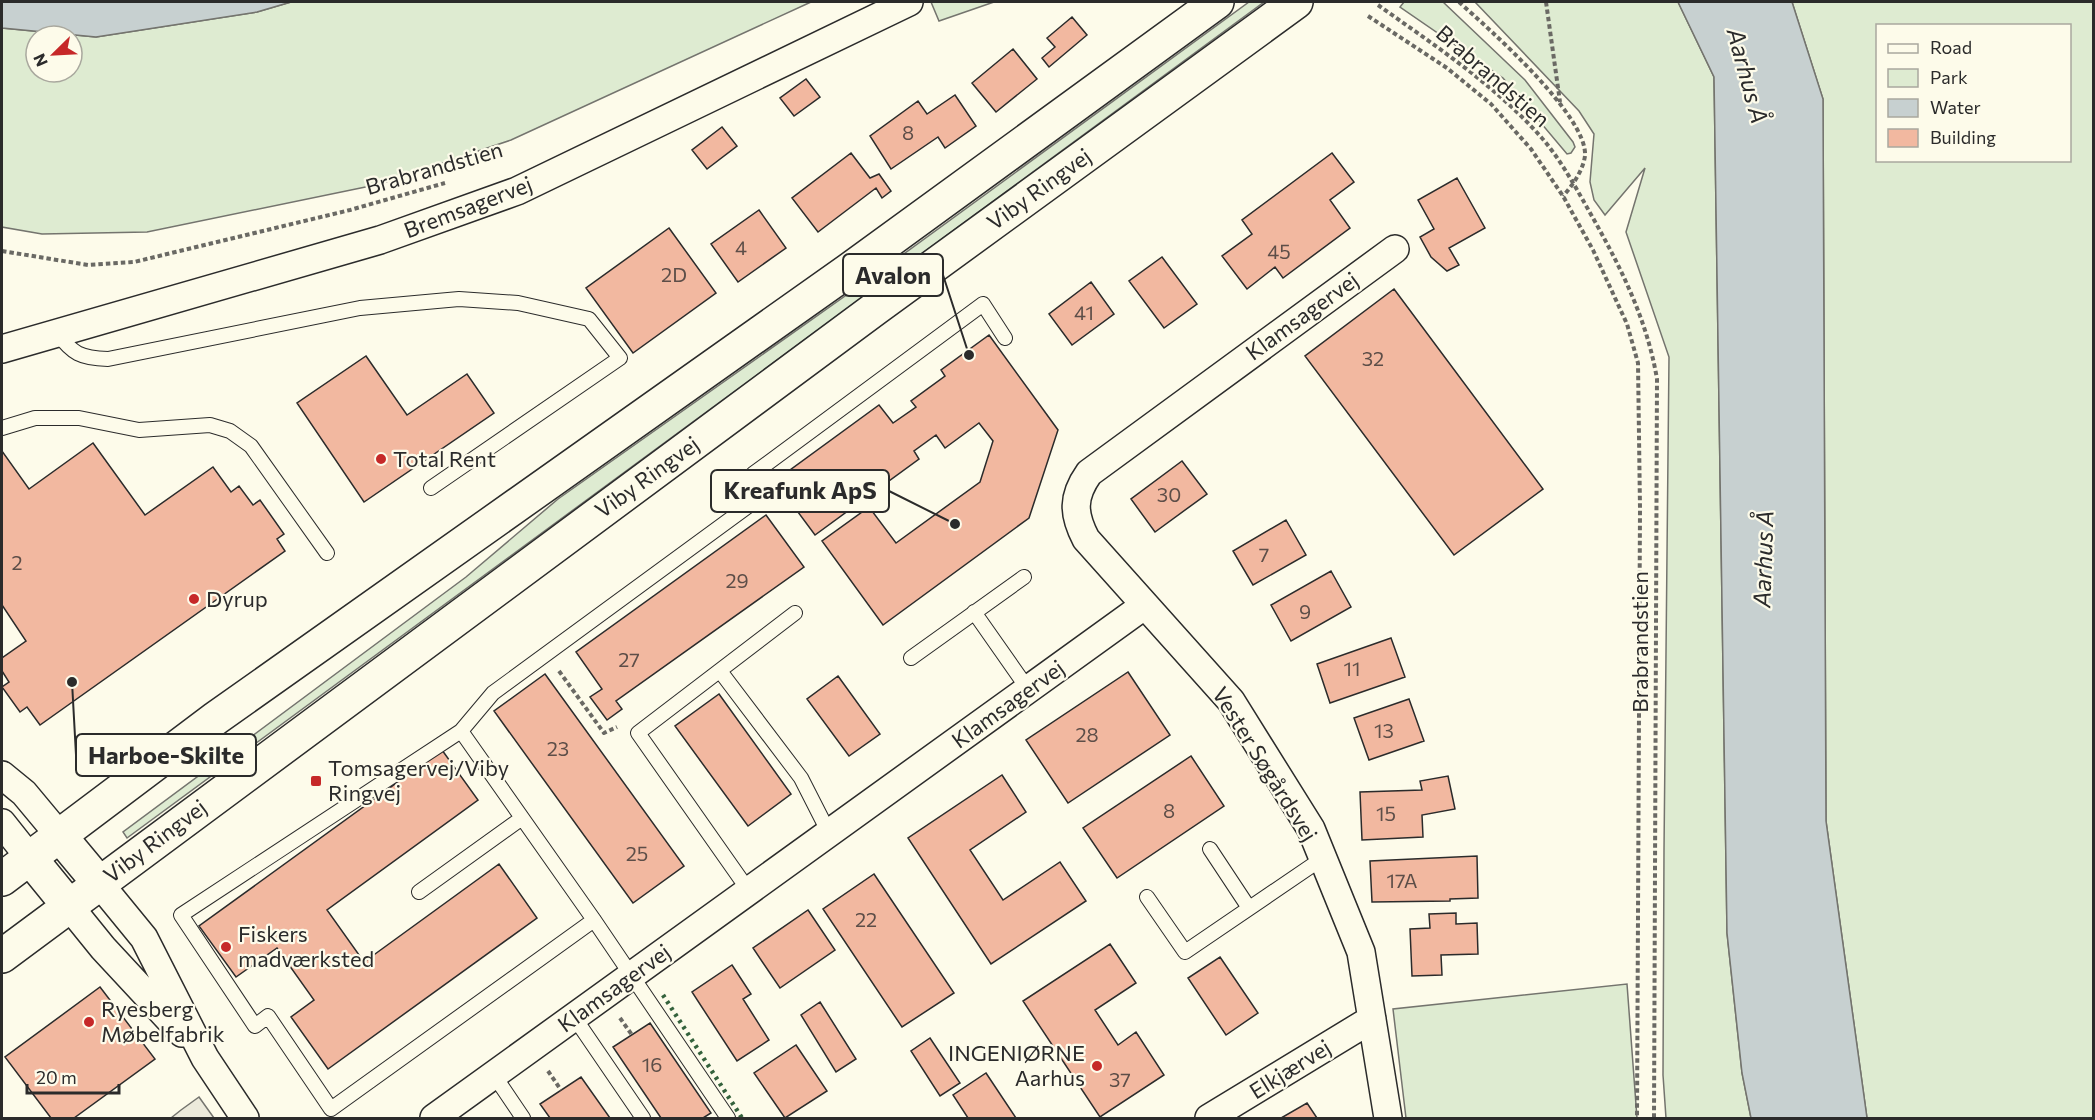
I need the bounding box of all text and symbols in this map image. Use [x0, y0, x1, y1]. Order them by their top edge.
street label: Brabrandstien [1431, 19, 1556, 132]
north arrow [24, 24, 84, 84]
water label: Aarhus Å [1722, 24, 1775, 127]
legend [1876, 24, 2071, 162]
text: Road [1930, 36, 1972, 58]
text: N [29, 51, 51, 70]
text: Park [1930, 66, 1968, 88]
text: Water [1930, 96, 1981, 118]
house number: 8 [902, 120, 914, 144]
text: Building [1930, 126, 1996, 148]
street label: Brabrandstien [362, 135, 506, 200]
street label: Viby Ringvej [981, 142, 1096, 235]
street label: Bremsagervej [400, 170, 536, 243]
house number: 4 [735, 235, 747, 259]
house number: 45 [1267, 239, 1291, 263]
callout: Avalon [843, 254, 943, 296]
text: Avalon [855, 260, 931, 289]
house number: 2D [661, 262, 687, 286]
street label: Klamsagervej [1240, 266, 1363, 366]
house number: 41 [1074, 300, 1094, 324]
house number: 32 [1362, 346, 1384, 370]
street label: Viby Ringvej [589, 430, 704, 523]
place label: Total Rent [393, 445, 496, 472]
marker: Total Rent [374, 452, 388, 466]
callout: Kreafunk ApS [711, 470, 889, 512]
text: Kreafunk ApS [723, 475, 877, 504]
house number: 30 [1157, 482, 1181, 506]
water label: Aarhus Å [1746, 510, 1779, 609]
house number: 7 [1259, 542, 1269, 566]
house number: 2 [11, 550, 23, 574]
house number: 29 [725, 568, 749, 592]
street label: Brabrandstien [1626, 571, 1653, 713]
place label: Dyrup [206, 585, 268, 612]
marker: Dyrup [187, 592, 201, 606]
house number: 9 [1299, 599, 1311, 623]
house number: 27 [618, 647, 640, 671]
street label: Klamsagervej [946, 654, 1069, 754]
house number: 11 [1343, 656, 1361, 680]
street label: Vester Søgårdsvej [1207, 682, 1324, 846]
house number: 13 [1374, 718, 1394, 742]
house number: 28 [1075, 722, 1099, 746]
callout: Harboe-Skilte [76, 734, 256, 776]
house number: 23 [547, 736, 569, 760]
text: Harboe-Skilte [88, 740, 244, 769]
place label: Tomsagervej/Viby Ringvej [328, 754, 509, 806]
marker: Tomsagervej/Viby Ringvej [309, 774, 323, 788]
street label: Viby Ringvej [98, 793, 212, 888]
house number: 8 [1163, 798, 1175, 822]
house number: 15 [1376, 801, 1396, 825]
house number: 25 [626, 841, 648, 865]
house number: 17A [1386, 868, 1418, 892]
house number: 22 [855, 907, 877, 931]
place label: Fiskers madværksted [238, 920, 374, 972]
street label: Klamsagervej [552, 938, 675, 1038]
marker: Fiskers madværksted [219, 940, 233, 954]
place label: Ryesberg Møbelfabrik [101, 995, 225, 1047]
marker: Ryesberg Møbelfabrik [82, 1015, 96, 1029]
street label: Elkjærvej [1244, 1033, 1335, 1104]
place label: INGENIØRNE Aarhus [948, 1039, 1085, 1091]
house number: 16 [642, 1052, 662, 1076]
scale bar [27, 1057, 118, 1095]
marker: INGENIØRNE Aarhus [1090, 1059, 1104, 1073]
text: 20 m [36, 1066, 77, 1088]
house number: 37 [1109, 1067, 1131, 1091]

